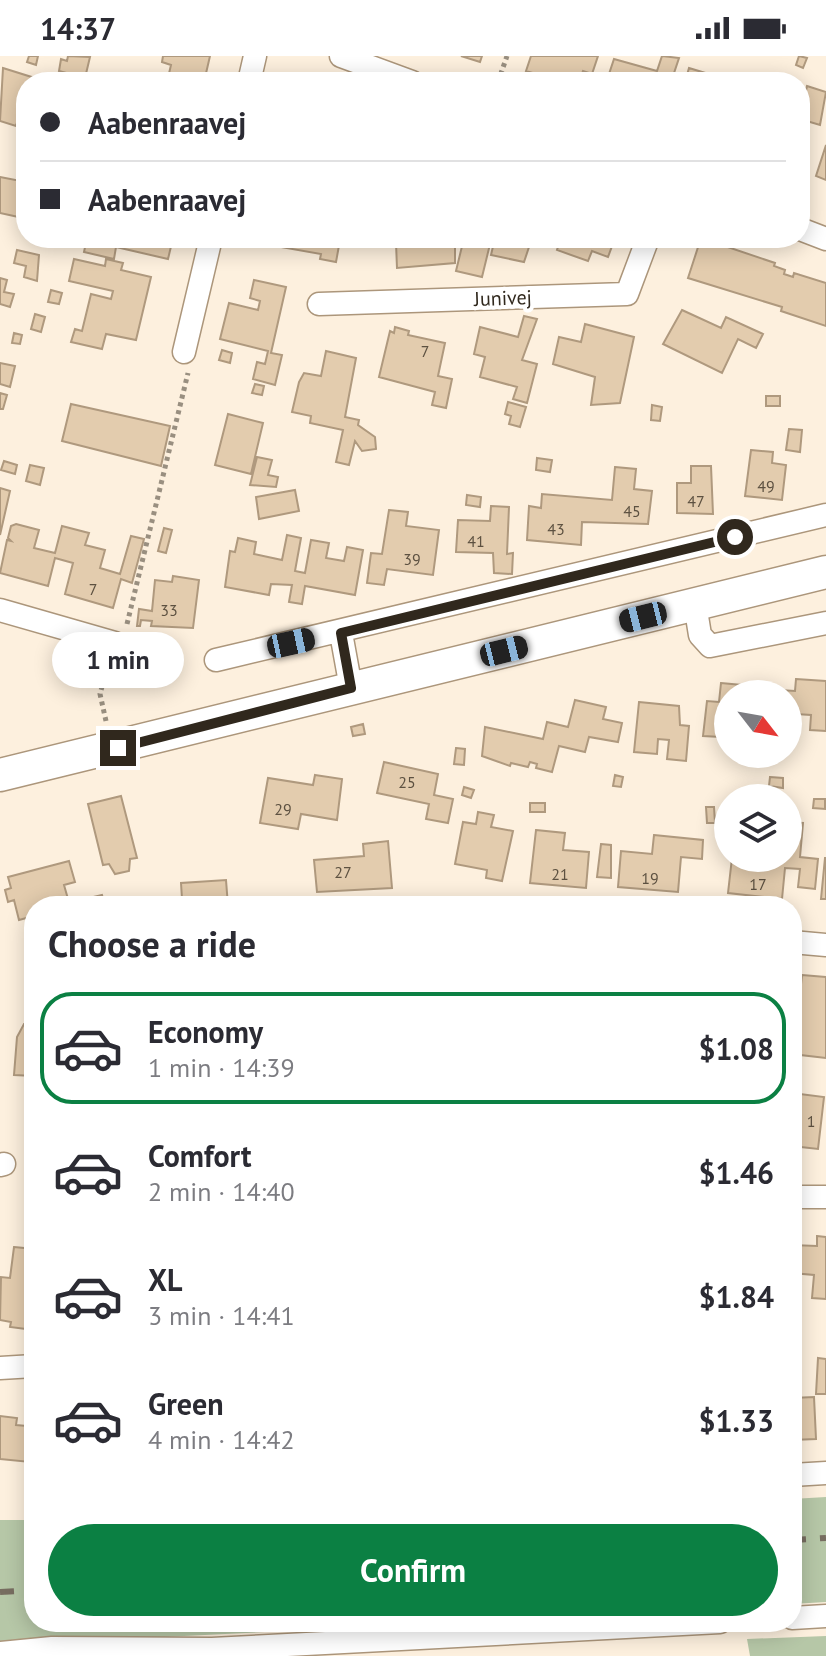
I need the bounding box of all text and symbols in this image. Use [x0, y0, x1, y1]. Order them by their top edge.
text: 14:37 [40, 9, 116, 48]
text: Aabenraavej [88, 103, 246, 142]
text: Aabenraavej [88, 180, 246, 219]
street label: Junivej [473, 284, 532, 312]
house number: 7 [421, 341, 429, 361]
house number: 49 [757, 476, 775, 496]
house number: 47 [687, 491, 705, 511]
house number: 45 [623, 501, 641, 521]
house number: 43 [547, 519, 565, 539]
route start [717, 519, 753, 555]
house number: 41 [467, 531, 485, 551]
house number: 39 [403, 549, 421, 569]
house number: 7 [89, 579, 97, 599]
house number: 33 [160, 600, 178, 620]
car [617, 600, 669, 634]
car [265, 626, 317, 660]
callout: 1 min [52, 632, 184, 688]
car [478, 634, 530, 668]
text: 1 min [86, 643, 150, 676]
north arrow [714, 680, 802, 768]
map controls [714, 680, 802, 872]
route end [100, 730, 136, 766]
house number: 25 [398, 772, 416, 792]
button: layers [714, 784, 802, 872]
house number: 29 [274, 799, 292, 819]
house number: 27 [334, 862, 352, 882]
house number: 21 [551, 864, 569, 884]
house number: 19 [641, 868, 659, 888]
house number: 17 [749, 874, 767, 894]
text: Choose a ride [48, 920, 256, 967]
icon: car [52, 1012, 124, 1084]
text: Economy [148, 1012, 263, 1051]
text: $1.08 [699, 1029, 774, 1068]
text: 1 min · 14:39 [148, 1051, 295, 1084]
house number: 1 [807, 1111, 815, 1131]
icon: car [52, 1136, 124, 1208]
text: Comfort [148, 1136, 251, 1175]
text: $1.46 [699, 1153, 774, 1192]
text: 2 min · 14:40 [148, 1175, 295, 1208]
icon: car [52, 1260, 124, 1332]
text: XL [148, 1260, 182, 1299]
text: $1.84 [699, 1277, 774, 1316]
text: 3 min · 14:41 [148, 1299, 295, 1332]
icon: car [52, 1384, 124, 1456]
text: Green [148, 1384, 223, 1423]
text: $1.33 [699, 1401, 774, 1440]
text: 4 min · 14:42 [148, 1423, 295, 1456]
button: Confirm [48, 1524, 778, 1616]

